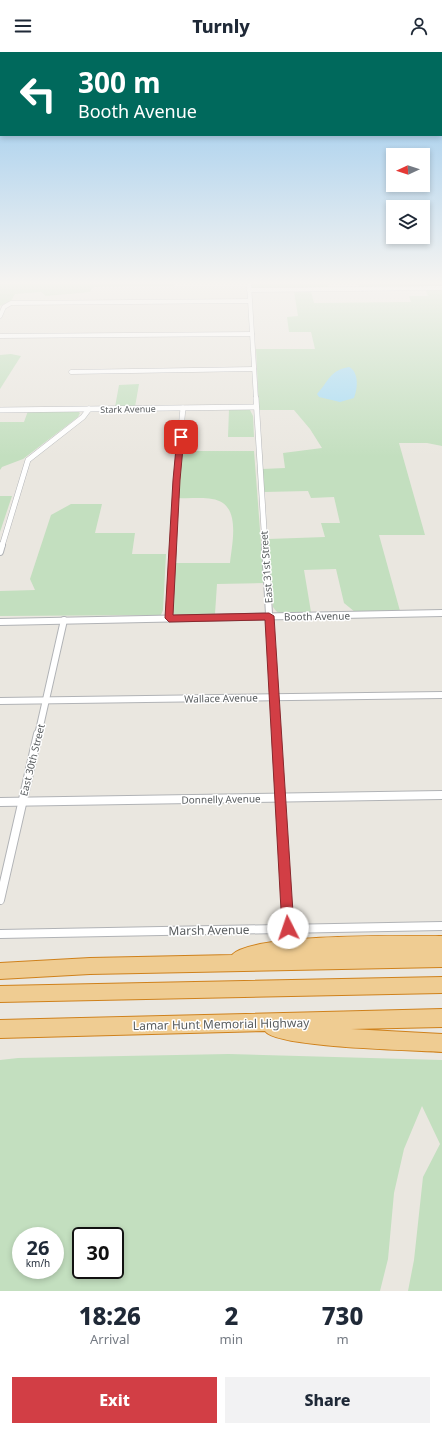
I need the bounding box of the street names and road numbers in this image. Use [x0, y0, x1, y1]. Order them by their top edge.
street label: Stark Avenue [100, 402, 156, 416]
street label: East 31st Street [256, 530, 276, 604]
street label: Booth Avenue [284, 608, 351, 624]
street label: Wallace Avenue [184, 690, 258, 706]
street label: East 30th Street [16, 722, 48, 798]
street label: Donnelly Avenue [181, 791, 261, 807]
street label: Marsh Avenue [168, 921, 250, 939]
street label: Lamar Hunt Memorial Highway [133, 1014, 310, 1034]

